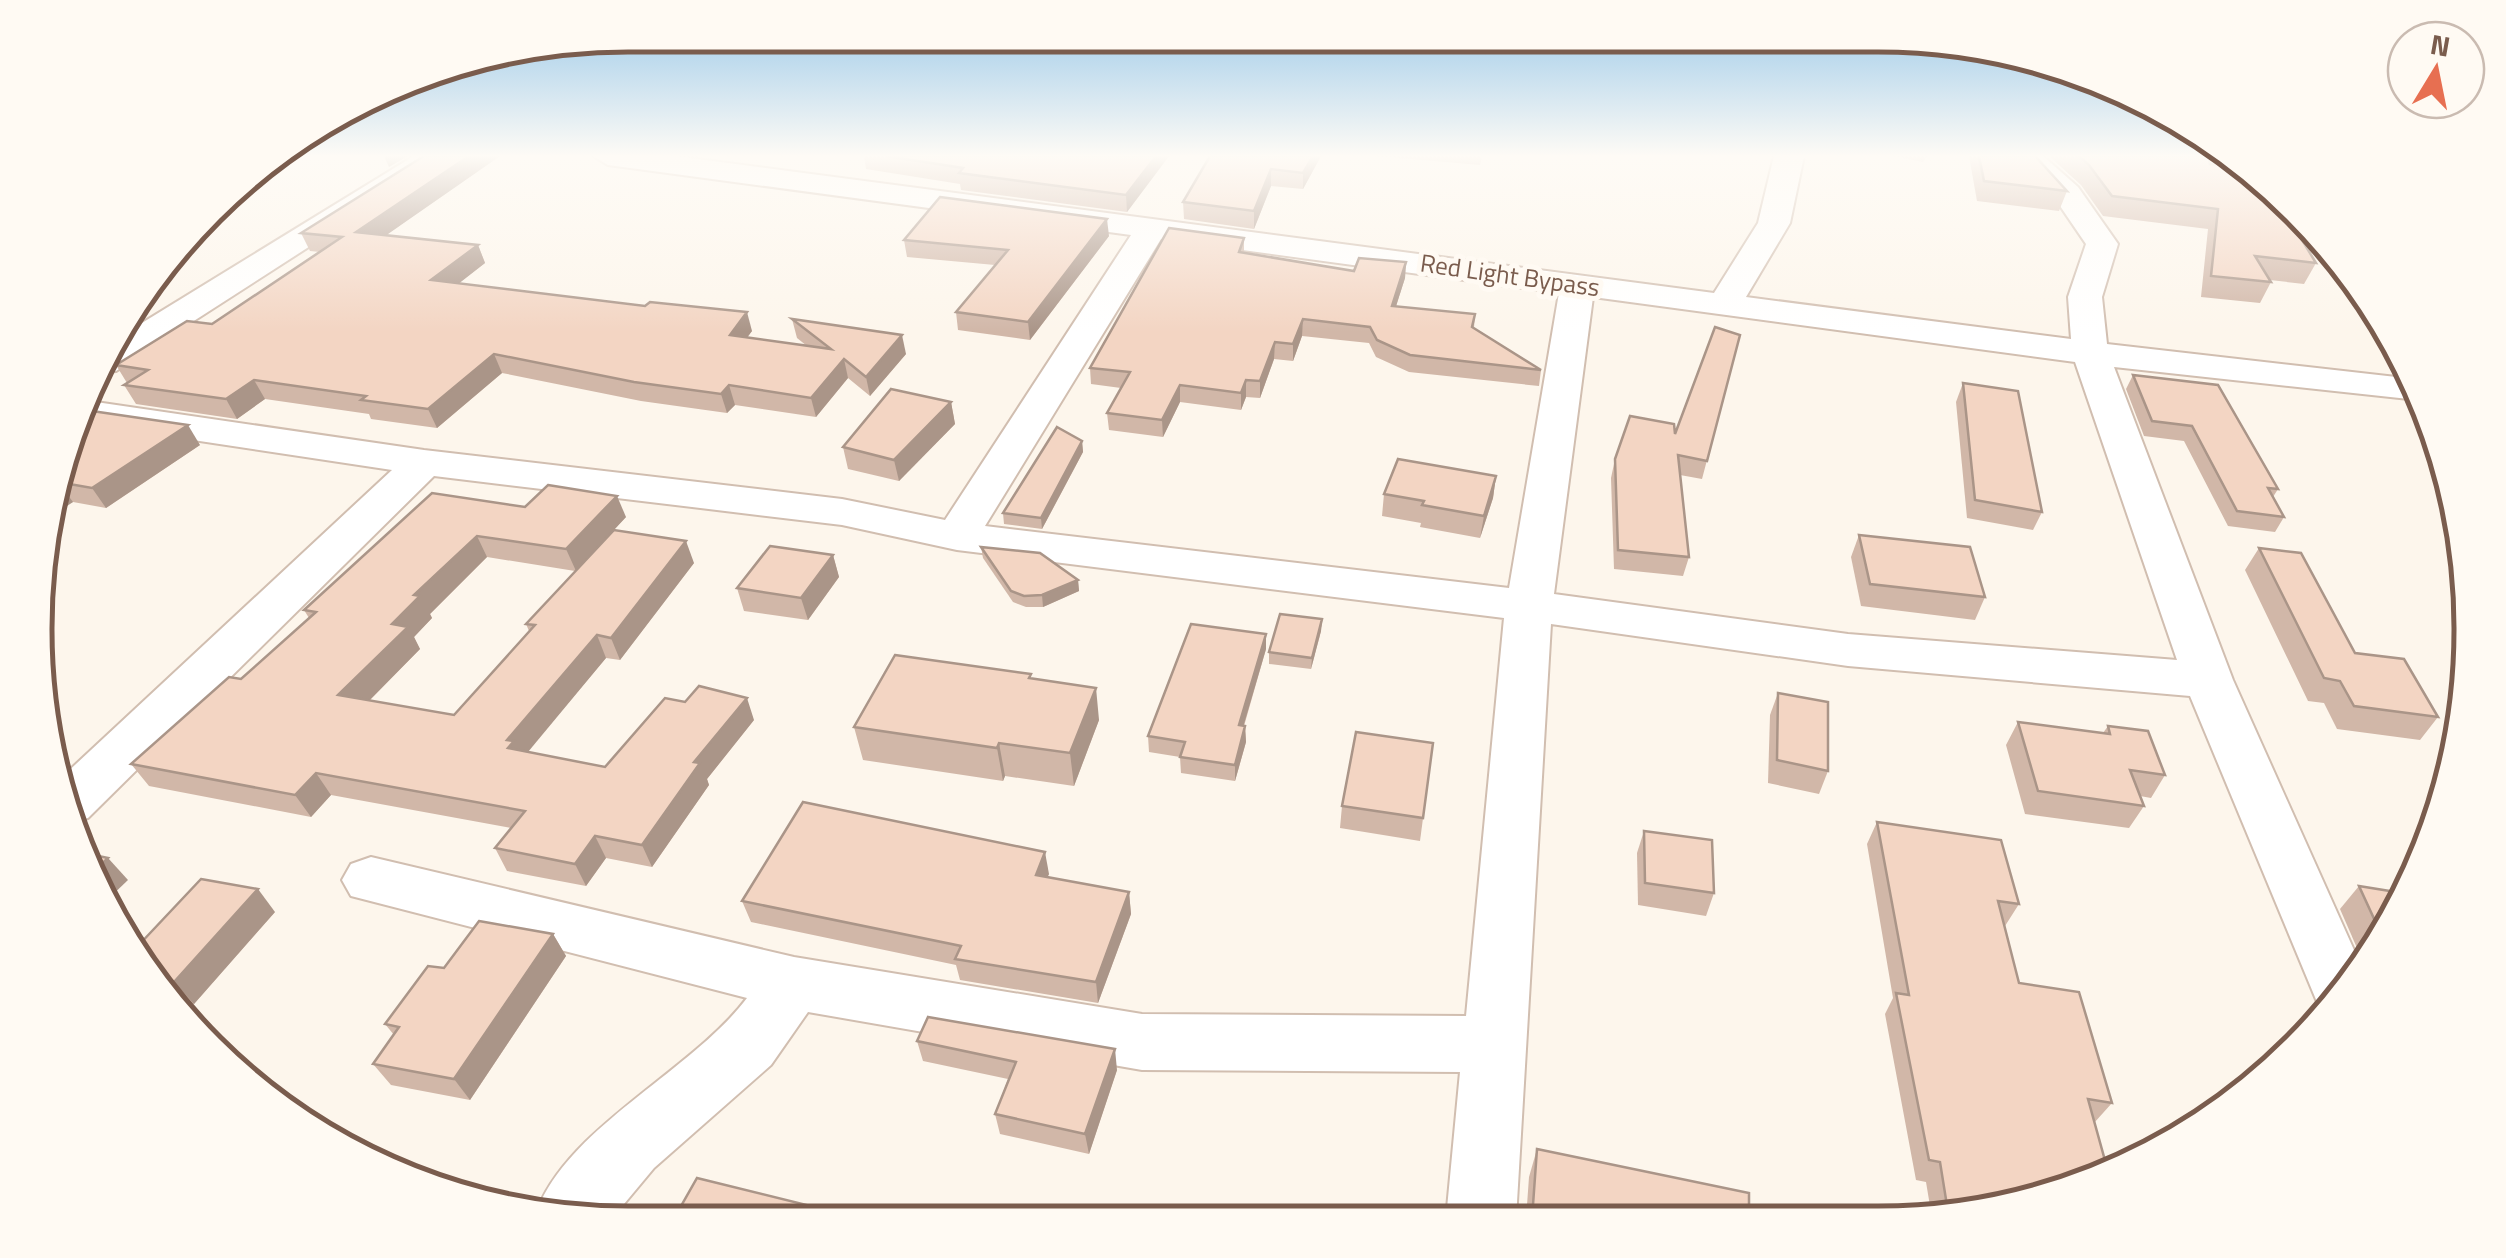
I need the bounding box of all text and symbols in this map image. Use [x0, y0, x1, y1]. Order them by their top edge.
north arrow [2386, 20, 2486, 120]
text: N [2427, 22, 2454, 68]
street label: Red Light Bypass [1418, 244, 1602, 306]

